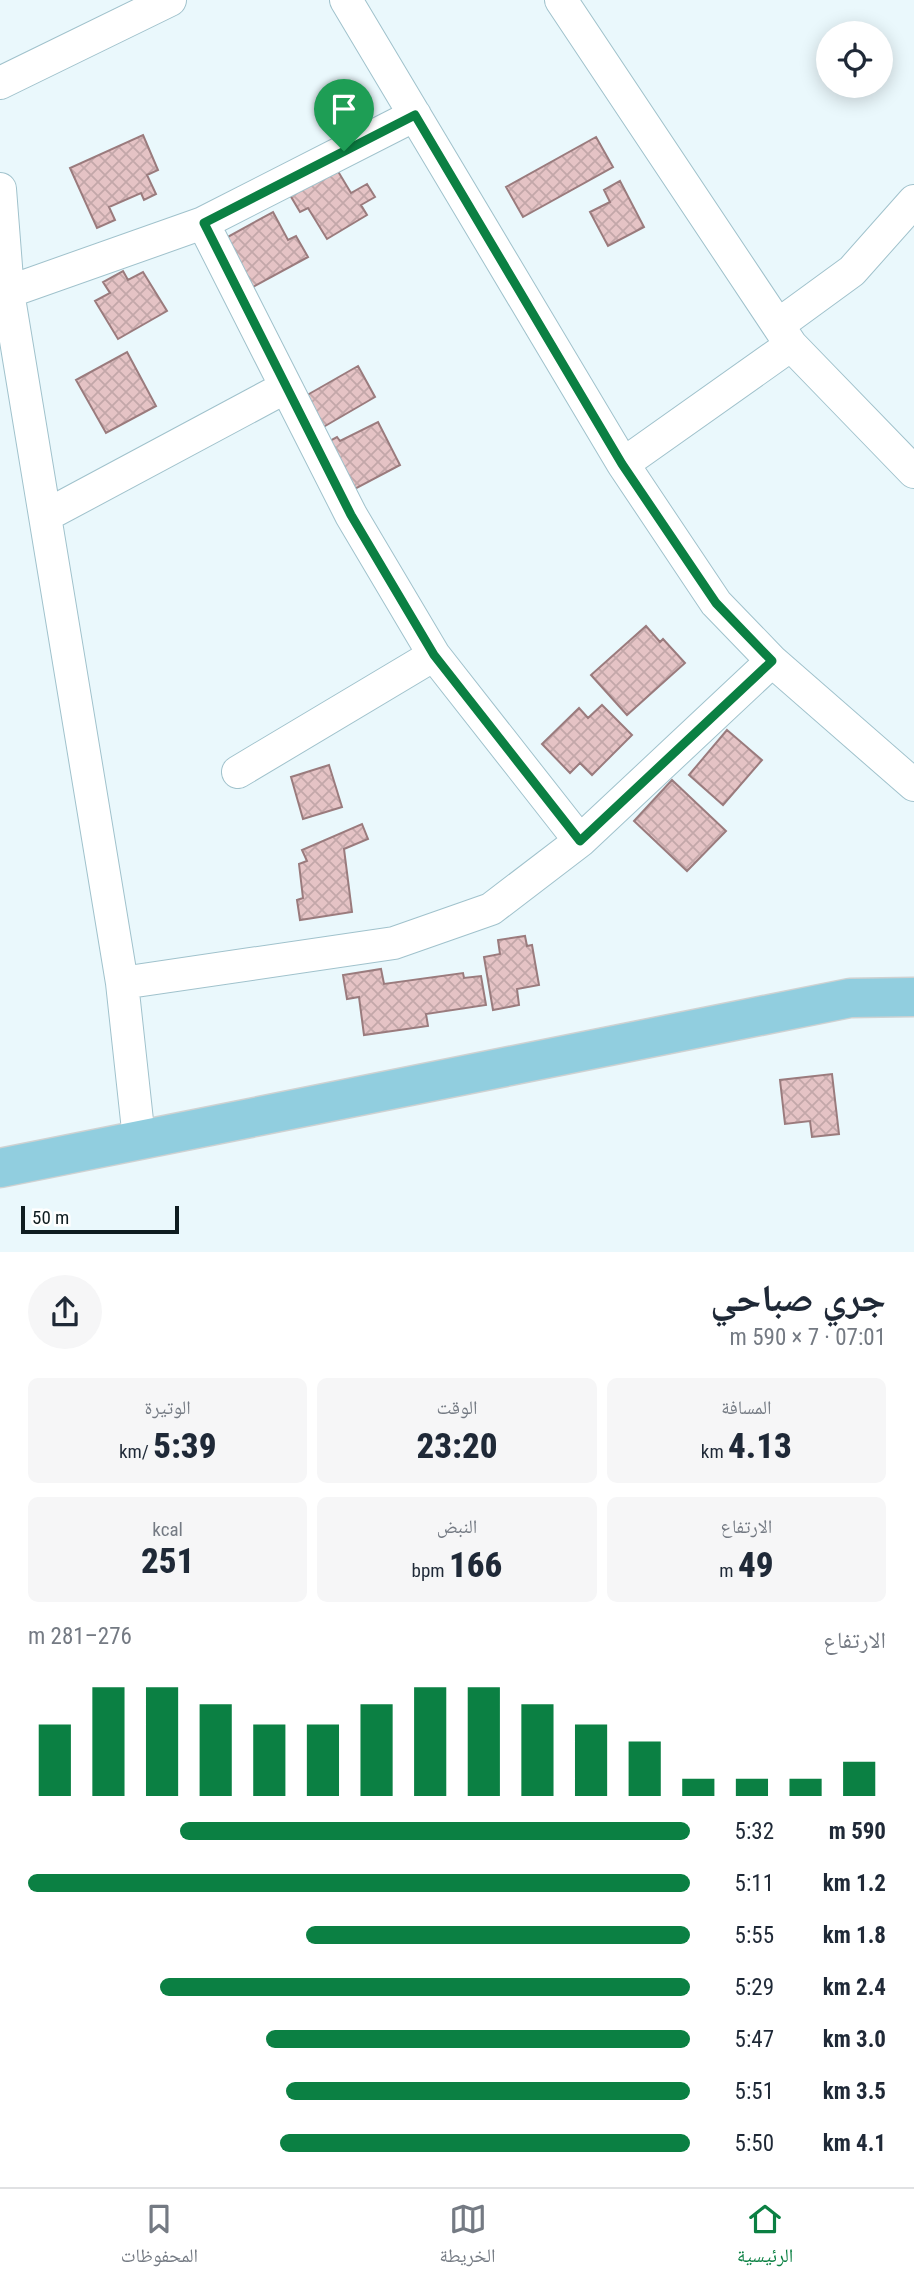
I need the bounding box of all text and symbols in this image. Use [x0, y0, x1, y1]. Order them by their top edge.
map controls [816, 21, 893, 98]
button: locate [816, 21, 893, 98]
pin [314, 79, 374, 151]
icon: arrive [325, 90, 363, 128]
scale bar [21, 1204, 178, 1235]
text: 50 m [32, 1206, 69, 1229]
button: share [28, 1275, 102, 1349]
text: جري صباحي [710, 1276, 886, 1320]
text: 07:01 · 7 × 590 m [730, 1324, 886, 1351]
text: الوتيرة [145, 1396, 191, 1419]
text: الوقت [437, 1396, 477, 1419]
text: المسافة [721, 1396, 772, 1419]
text: 5:39 [153, 1426, 216, 1467]
text: 23:20 [416, 1426, 498, 1467]
text: 4.13 [728, 1426, 792, 1467]
text: /km [119, 1440, 153, 1463]
text: km [701, 1440, 728, 1463]
text: النبض [437, 1515, 477, 1538]
text: الارتفاع [720, 1515, 772, 1538]
text: kcal [152, 1518, 183, 1541]
text: 251 [141, 1541, 194, 1582]
text: 166 [449, 1545, 502, 1586]
text: 49 [738, 1545, 773, 1586]
text: bpm [412, 1559, 449, 1582]
text: m [719, 1559, 738, 1582]
text: 276–281 m [28, 1623, 132, 1650]
text: الارتفاع [823, 1627, 886, 1654]
text: 5:32 [735, 1818, 774, 1845]
text: 590 m [829, 1818, 886, 1845]
text: 5:11 [735, 1870, 774, 1897]
text: 1.2 km [823, 1870, 886, 1897]
text: 5:55 [735, 1922, 774, 1949]
text: 1.8 km [823, 1922, 886, 1949]
text: 5:29 [735, 1974, 774, 2001]
text: 2.4 km [823, 1974, 886, 2001]
text: 5:47 [735, 2026, 774, 2053]
text: 3.0 km [823, 2026, 886, 2053]
text: 5:51 [735, 2078, 774, 2105]
text: 3.5 km [823, 2078, 886, 2105]
text: 5:50 [735, 2130, 774, 2157]
text: 4.1 km [823, 2130, 886, 2157]
tab: المحفوظات [121, 2200, 198, 2274]
tab: الخريطة [440, 2200, 495, 2274]
tab: الرئيسية [737, 2200, 793, 2274]

